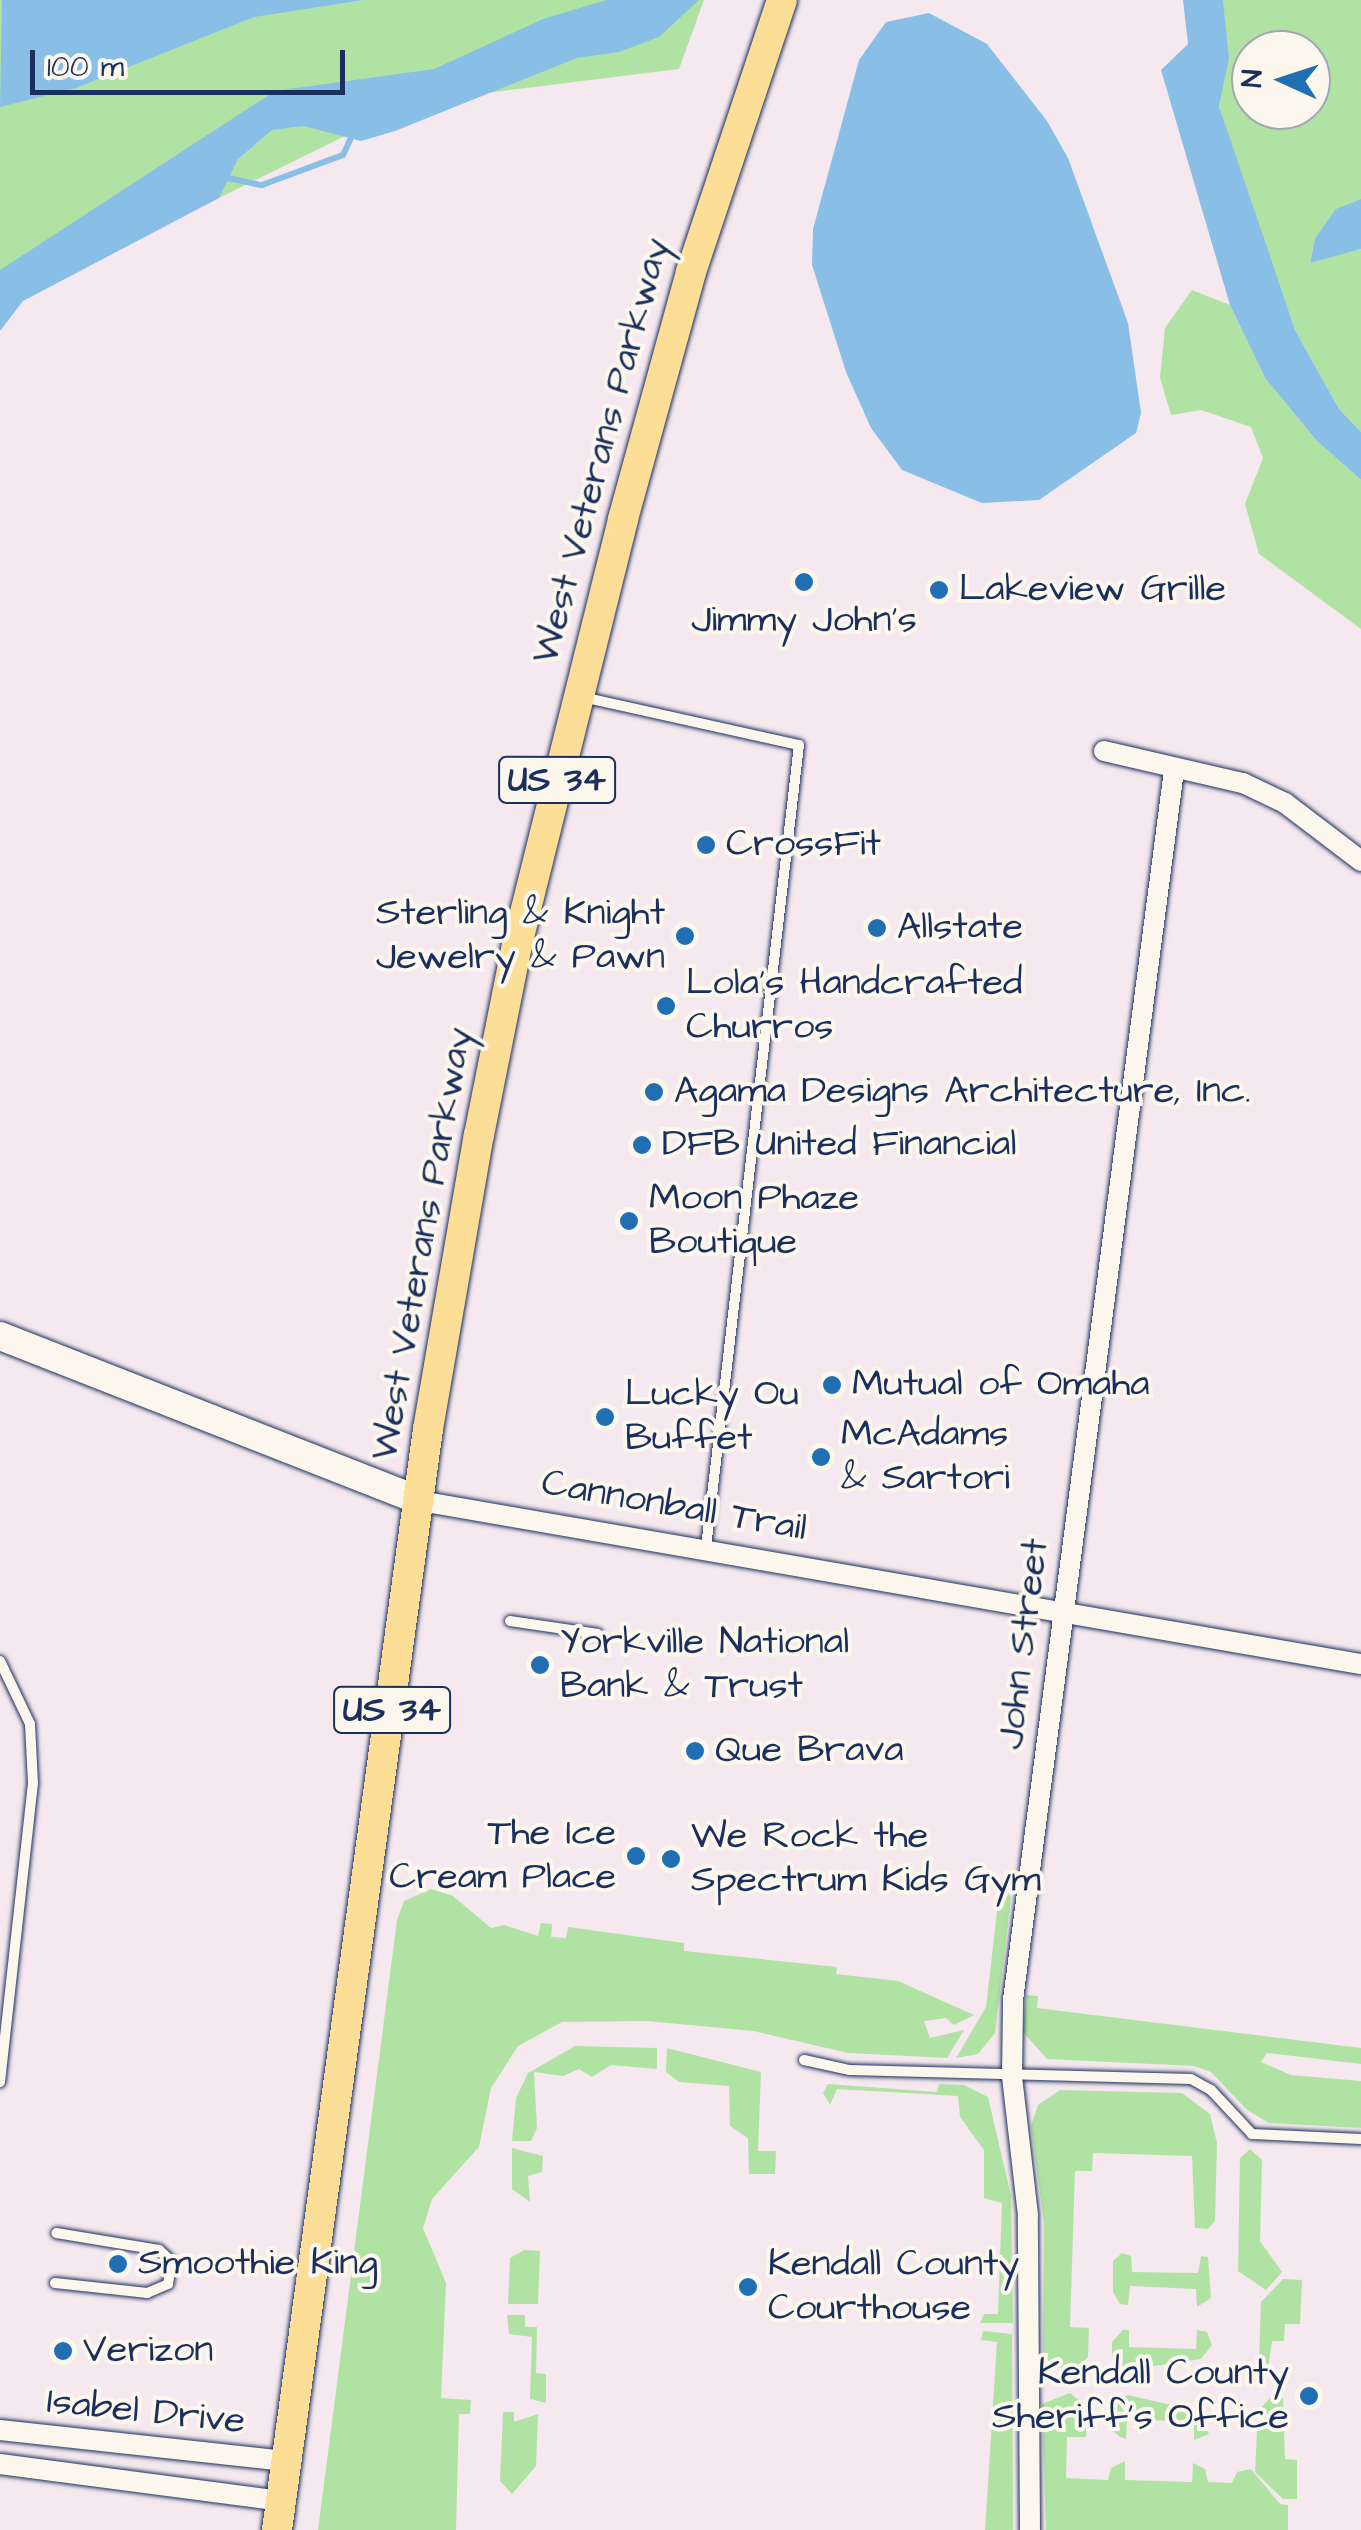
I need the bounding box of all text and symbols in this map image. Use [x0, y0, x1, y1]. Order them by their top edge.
scale bar [35, 30, 350, 92]
north arrow [1231, 30, 1331, 130]
text: 100 m [47, 46, 124, 88]
text: N [1233, 69, 1272, 88]
street label: West Veterans Parkway [523, 233, 681, 669]
place label: Lakeview Grille [959, 567, 1226, 613]
marker: Jimmy John's [793, 571, 815, 593]
marker: Lakeview Grille [928, 579, 950, 601]
place label: Jimmy John's [691, 598, 917, 644]
road number: US 34 [497, 750, 617, 810]
place label: CrossFit [726, 822, 881, 868]
marker: CrossFit [695, 834, 717, 856]
place label: Sterling & Knight Jewelry & Pawn [376, 891, 665, 981]
place label: Allstate [897, 905, 1023, 951]
marker: Allstate [866, 917, 888, 939]
marker: Sterling & Knight Jewelry & Pawn [674, 925, 696, 947]
place label: Lola's Handcrafted Churros [686, 961, 1023, 1050]
marker: Lola's Handcrafted Churros [655, 995, 677, 1017]
street label: West Veterans Parkway [362, 1024, 484, 1464]
place label: Agama Designs Architecture, Inc. [674, 1069, 1250, 1115]
marker: Agama Designs Architecture, Inc. [643, 1081, 665, 1103]
place label: DFB United Financial [662, 1122, 1016, 1168]
marker: DFB United Financial [631, 1134, 653, 1156]
place label: Moon Phaze Boutique [649, 1176, 859, 1266]
marker: Moon Phaze Boutique [618, 1210, 640, 1232]
place label: Mutual of Omaha [852, 1362, 1150, 1408]
place label: Lucky Ou Buffet [625, 1372, 799, 1462]
marker: Mutual of Omaha [821, 1374, 843, 1396]
marker: Lucky Ou Buffet [594, 1406, 616, 1428]
place label: McAdams & Sartori [841, 1412, 1010, 1502]
marker: McAdams & Sartori [810, 1446, 832, 1468]
street label: Cannonball Trail [538, 1460, 810, 1552]
street label: John Street [988, 1536, 1060, 1752]
place label: Yorkville National Bank & Trust [560, 1620, 849, 1710]
marker: Yorkville National Bank & Trust [529, 1654, 551, 1676]
road number: US 34 [332, 1680, 452, 1740]
place label: Que Brava [715, 1728, 904, 1774]
marker: Que Brava [684, 1740, 706, 1762]
place label: The Ice Cream Place [389, 1811, 616, 1900]
place label: We Rock the Spectrum Kids Gym [691, 1814, 1041, 1904]
marker: The Ice Cream Place [625, 1845, 647, 1867]
marker: We Rock the Spectrum Kids Gym [660, 1848, 682, 1870]
place label: Smoothie King [138, 2241, 378, 2287]
place label: Kendall County Courthouse [768, 2242, 1019, 2332]
marker: Smoothie King [107, 2253, 129, 2275]
marker: Kendall County Courthouse [737, 2276, 759, 2298]
place label: Verizon [83, 2328, 213, 2374]
marker: Verizon [52, 2340, 74, 2362]
place label: Kendall County Sheriff's Office [992, 2351, 1289, 2440]
street label: Isabel Drive [45, 2379, 247, 2445]
marker: Kendall County Sheriff's Office [1298, 2385, 1320, 2407]

